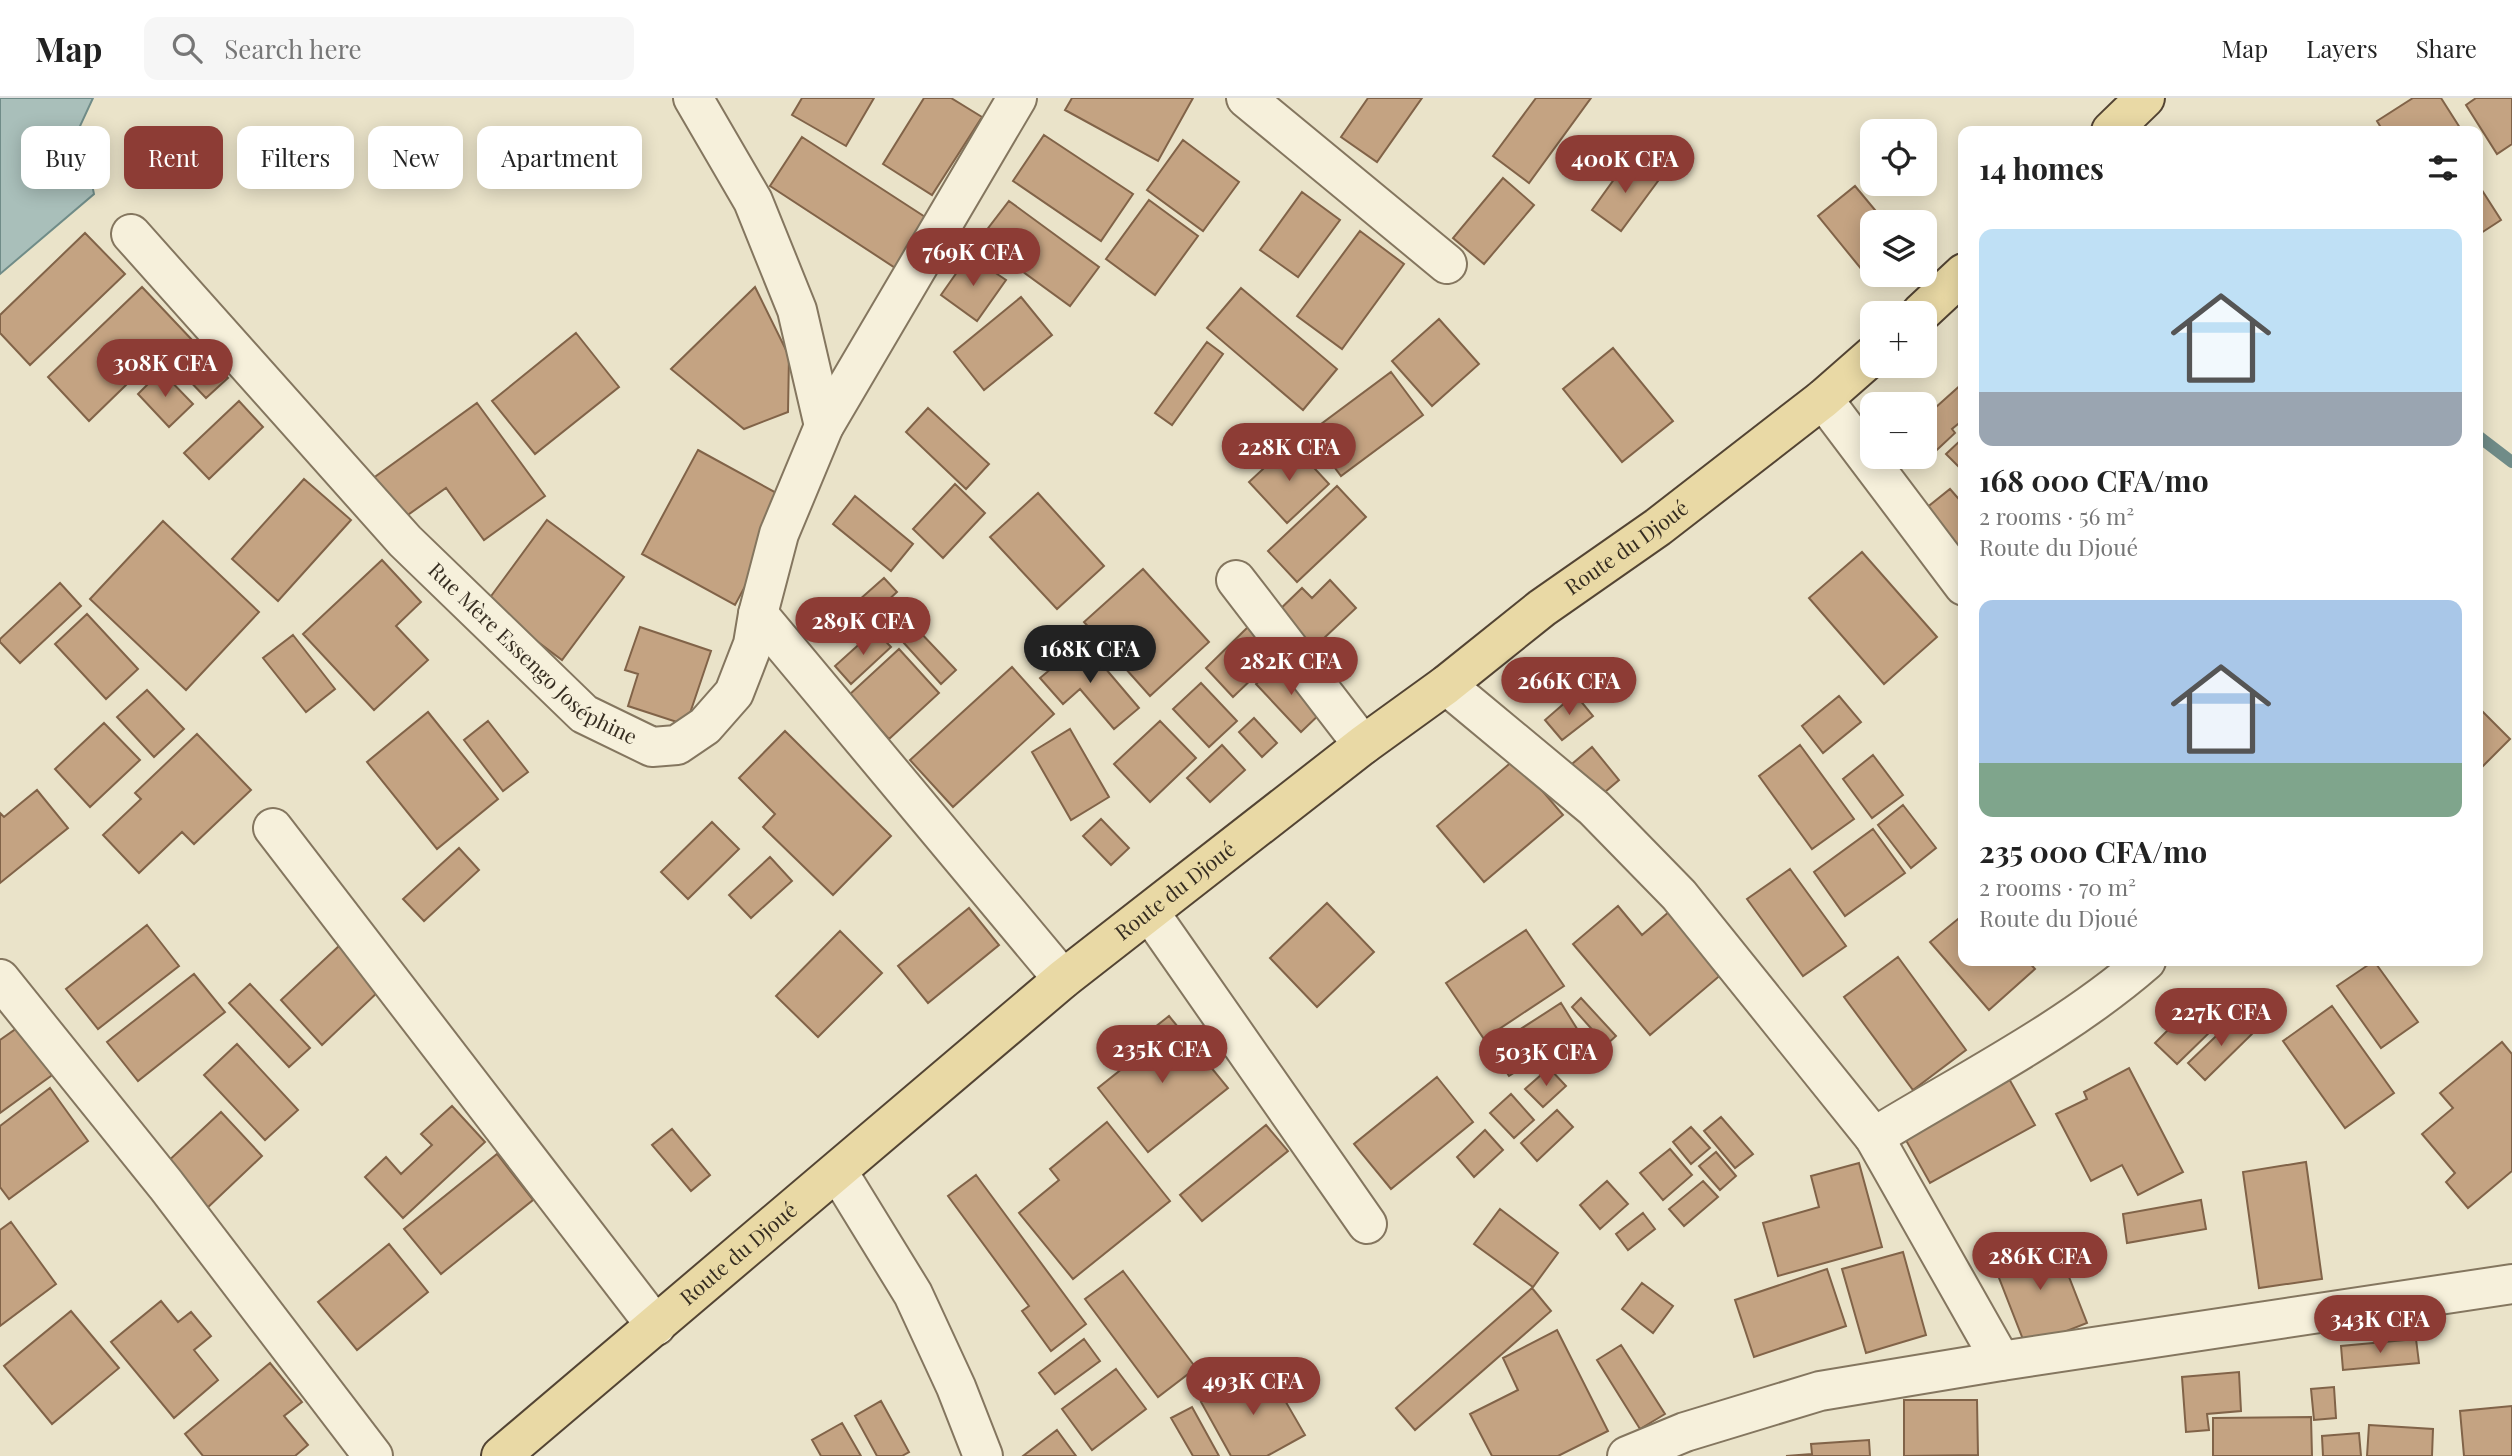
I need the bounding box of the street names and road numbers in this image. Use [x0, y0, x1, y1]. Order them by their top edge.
street label: Route du Djoué [1558, 493, 1693, 600]
street label: Rue Mère Essengo Joséphine [423, 555, 642, 750]
street label: Route du Djoué [1108, 834, 1240, 945]
street label: Route du Djoué [673, 1195, 802, 1310]

